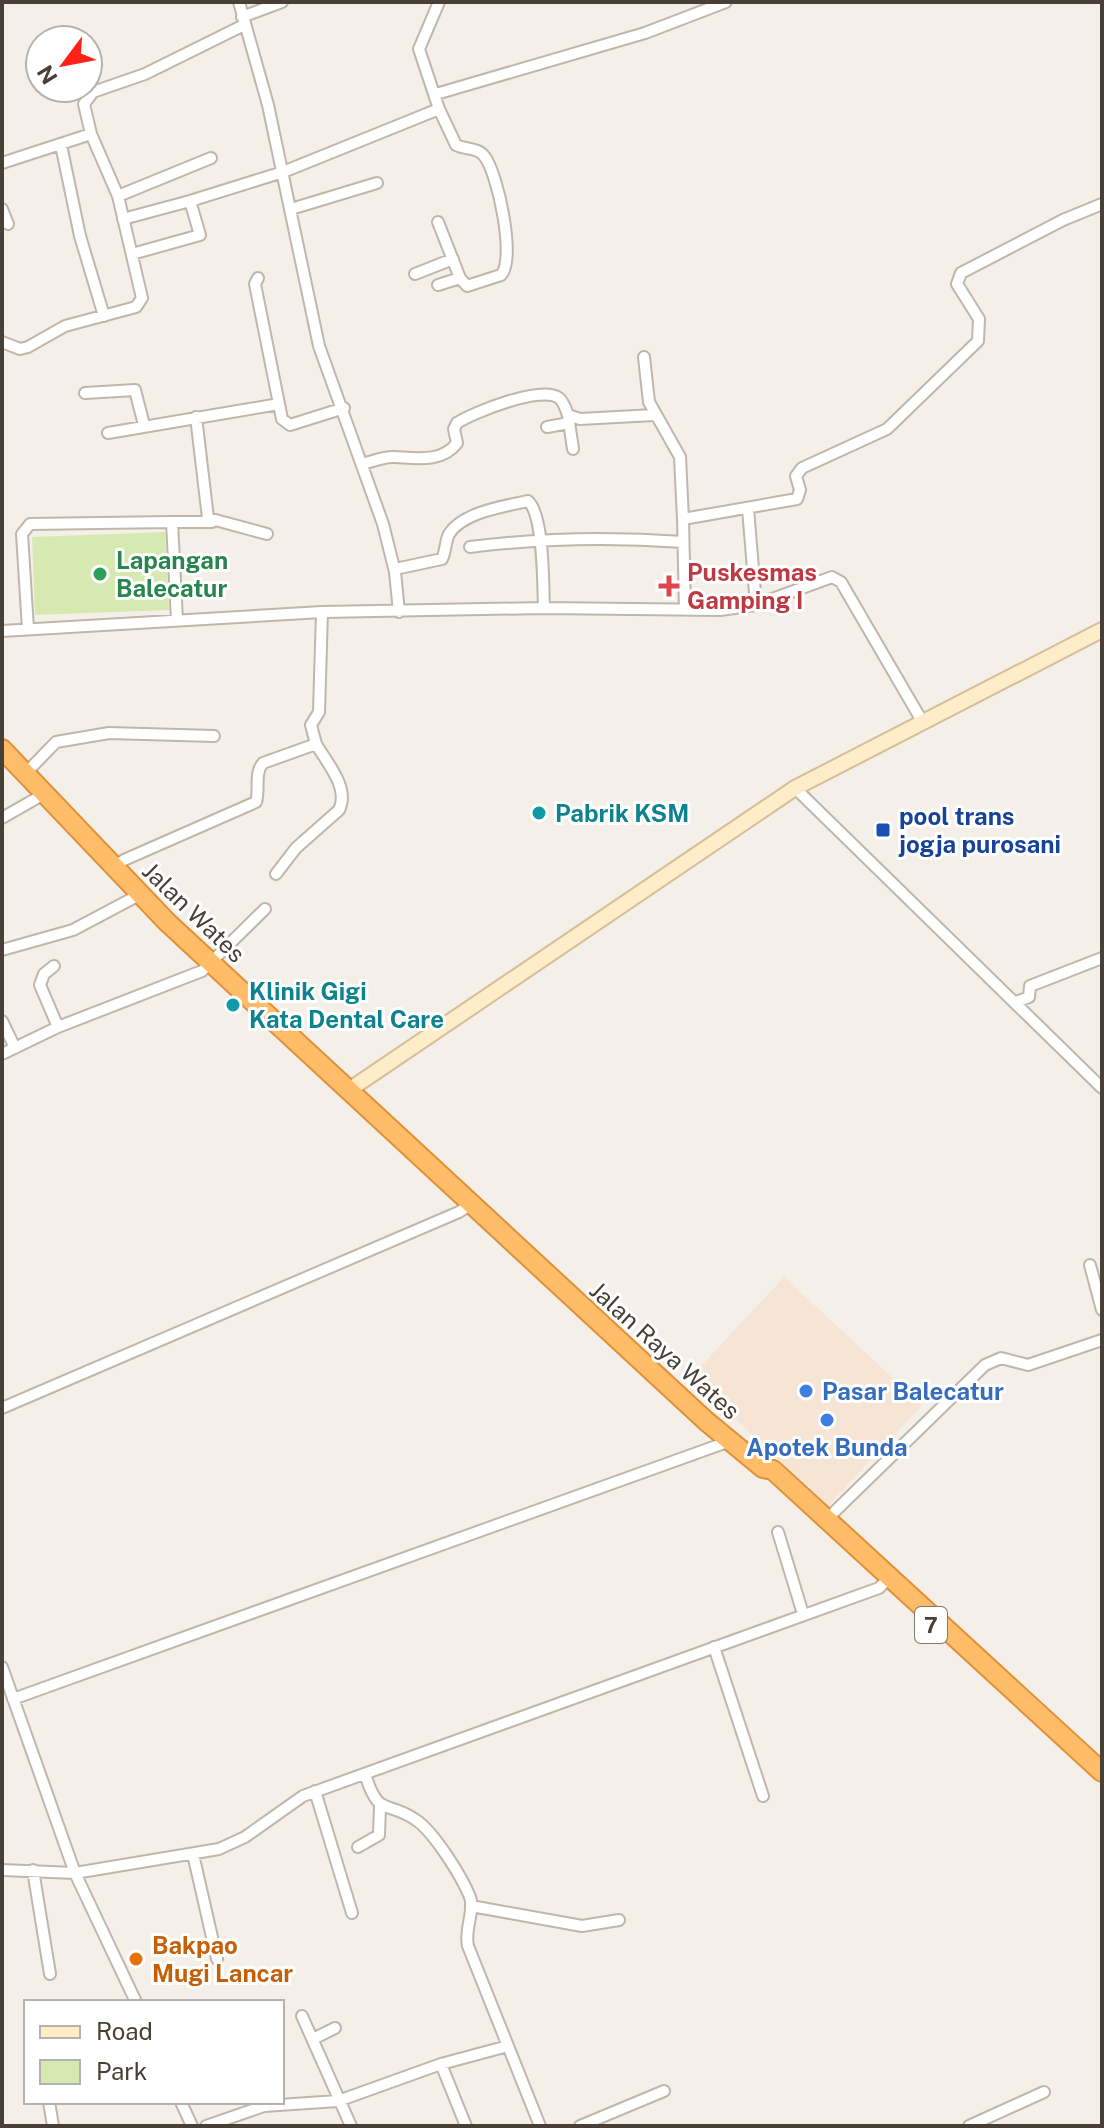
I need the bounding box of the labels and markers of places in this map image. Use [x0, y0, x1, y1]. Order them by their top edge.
place label: Lapangan Balecatur [116, 546, 228, 602]
place label: Puskesmas Gamping I [687, 558, 817, 614]
marker: Lapangan Balecatur [91, 565, 109, 583]
marker: Puskesmas Gamping I [658, 575, 680, 597]
place label: Pabrik KSM [555, 799, 689, 827]
place label: pool trans jogja purosani [898, 802, 1061, 858]
marker: Pabrik KSM [530, 804, 548, 822]
marker: pool trans jogja purosani [874, 821, 892, 839]
place label: Klinik Gigi Kata Dental Care [249, 977, 444, 1033]
marker: Klinik Gigi Kata Dental Care [224, 996, 242, 1014]
place label: Pasar Balecatur [822, 1377, 1004, 1405]
marker: Pasar Balecatur [797, 1382, 815, 1400]
marker: Apotek Bunda [818, 1411, 836, 1429]
place label: Apotek Bunda [746, 1433, 908, 1461]
place label: Bakpao Mugi Lancar [152, 1931, 293, 1987]
marker: Bakpao Mugi Lancar [127, 1950, 145, 1968]

